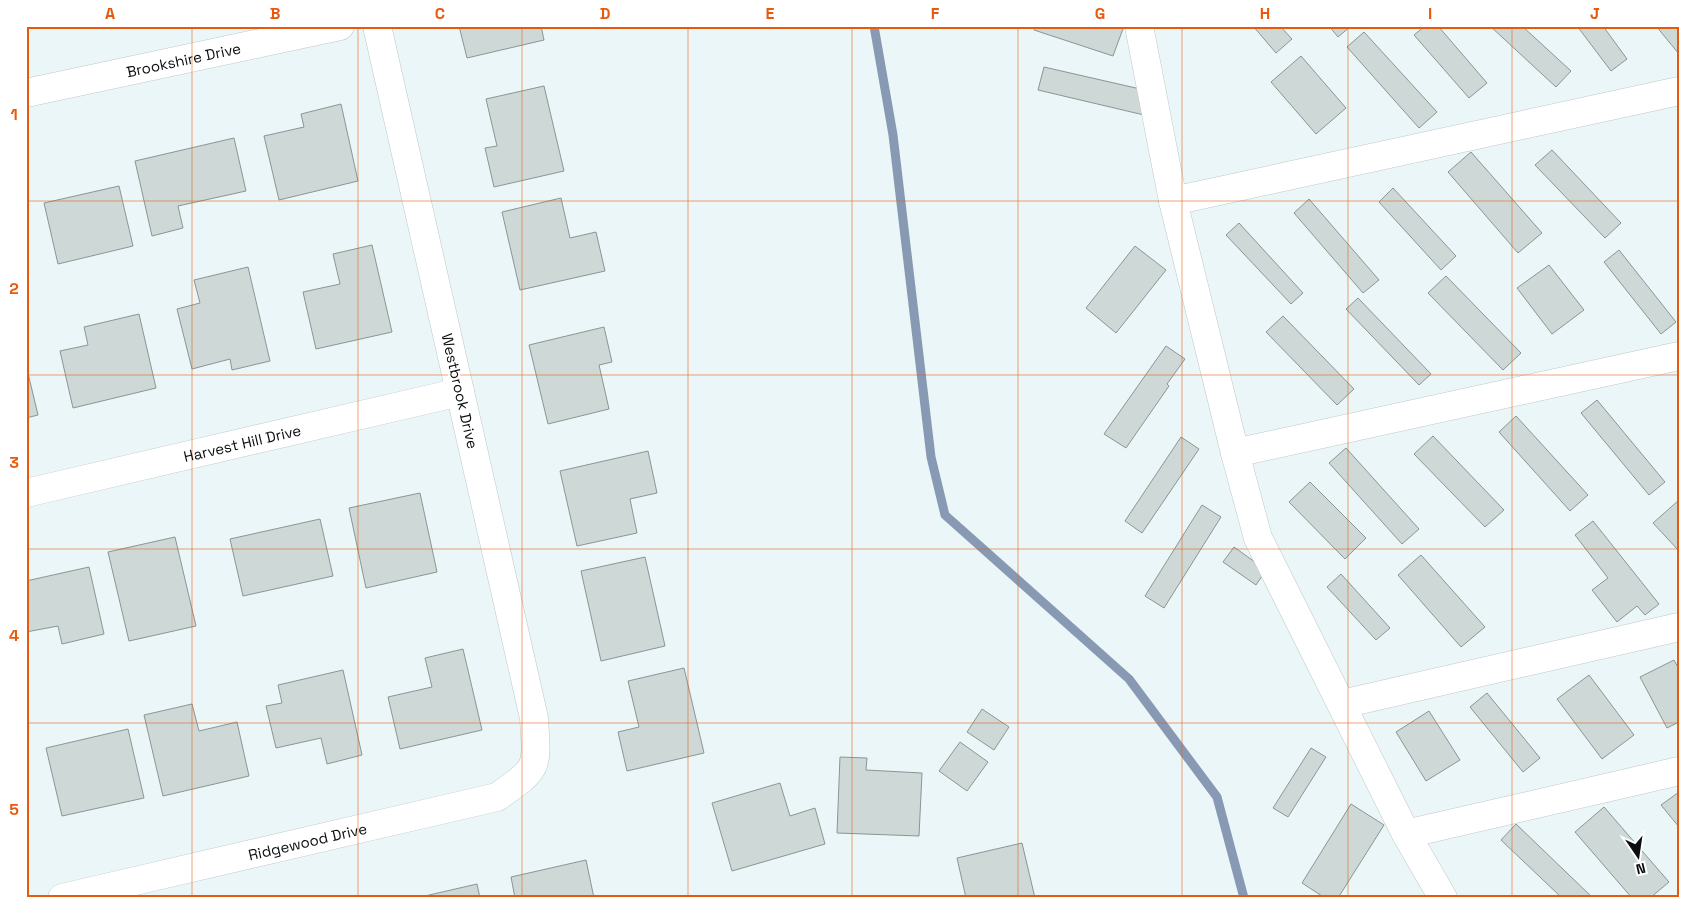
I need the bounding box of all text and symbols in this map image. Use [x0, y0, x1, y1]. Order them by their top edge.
text: A [105, 3, 115, 24]
text: B [270, 3, 280, 24]
text: C [435, 3, 445, 24]
text: D [600, 3, 610, 24]
text: E [766, 3, 775, 24]
text: F [931, 3, 940, 24]
text: G [1095, 3, 1105, 24]
text: H [1260, 3, 1270, 24]
text: I [1428, 3, 1432, 24]
text: J [1590, 3, 1600, 24]
street label: Brookshire Drive [124, 38, 243, 81]
text: 1 [10, 104, 18, 125]
text: 2 [9, 278, 19, 299]
street label: Westbrook Drive [437, 331, 483, 451]
street label: Harvest Hill Drive [182, 420, 303, 466]
text: 3 [9, 452, 19, 473]
text: 4 [9, 625, 19, 646]
text: 5 [9, 799, 19, 820]
street label: Ridgewood Drive [246, 818, 369, 864]
north arrow [1612, 832, 1662, 882]
text: N [1634, 859, 1648, 878]

